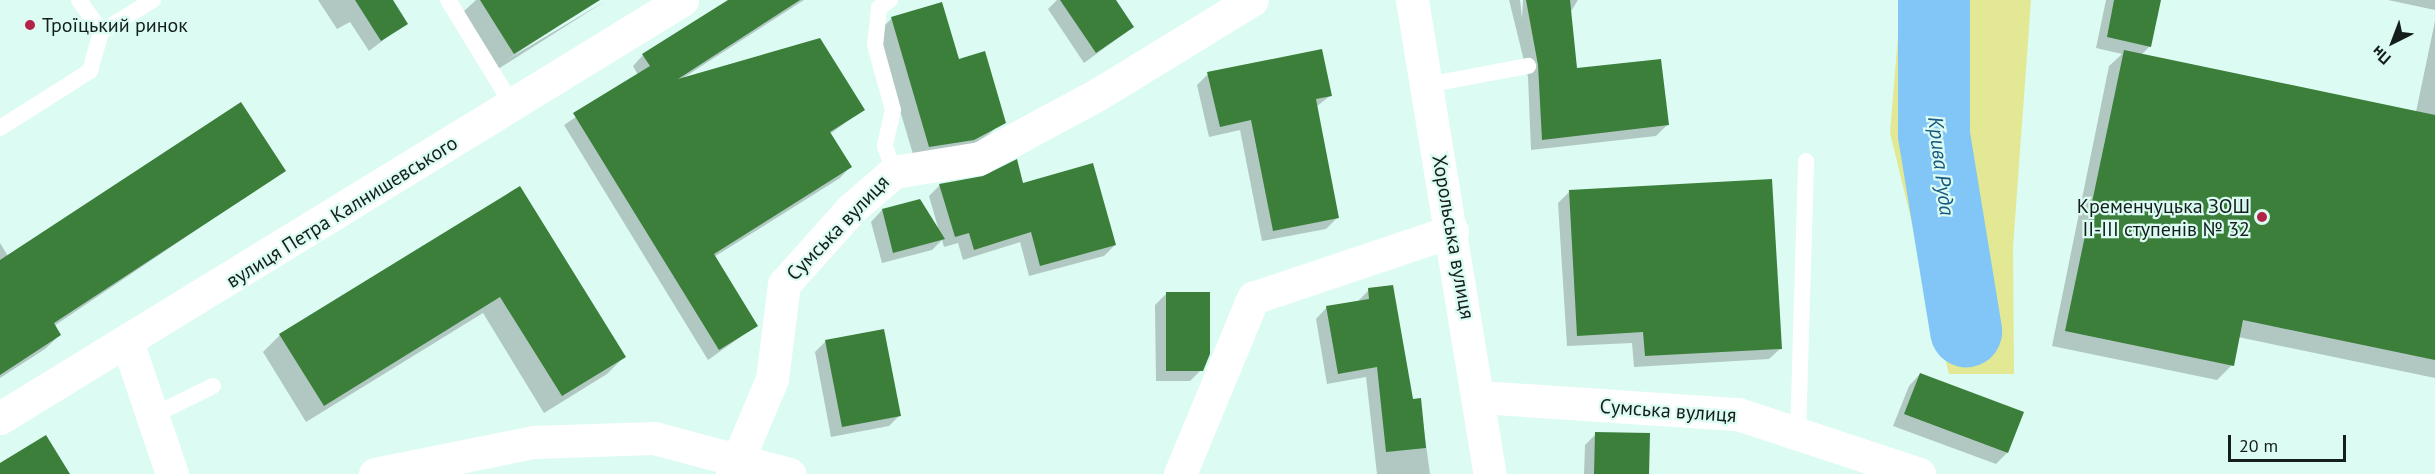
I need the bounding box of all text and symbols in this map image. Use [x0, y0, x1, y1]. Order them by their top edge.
north arrow [2363, 12, 2423, 72]
place label: Троїцький ринок [42, 13, 188, 37]
marker: Троїцький ринок [23, 18, 37, 32]
text: Пн [2367, 42, 2395, 69]
water label: Крива Руда [1922, 115, 1960, 217]
street label: вулиця Петра Калнишевського [222, 131, 462, 293]
street label: Хорольська вулиця [1427, 153, 1479, 321]
street label: Сумська вулиця [782, 170, 894, 286]
place label: Кременчуцька ЗОШ ІІ-ІІІ ступенів № 32 [2077, 194, 2250, 241]
marker: Кременчуцька ЗОШ ІІ-ІІІ ступенів № 32 [2255, 210, 2269, 224]
street label: Сумська вулиця [1599, 394, 1737, 428]
scale bar [2231, 423, 2350, 461]
text: 20 m [2239, 434, 2278, 457]

